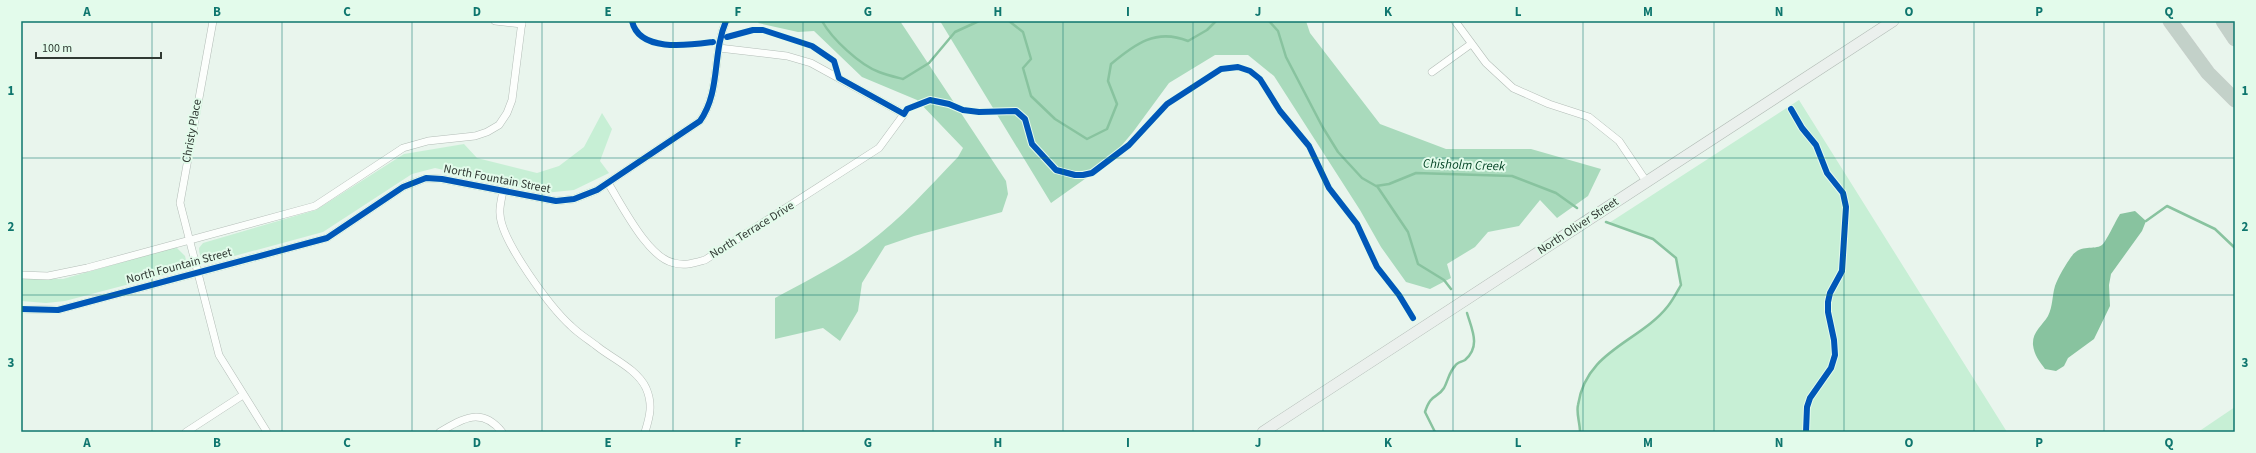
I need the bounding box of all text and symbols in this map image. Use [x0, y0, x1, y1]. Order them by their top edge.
text: A [82, 3, 91, 21]
text: B [213, 3, 221, 21]
text: C [343, 3, 351, 21]
text: D [473, 3, 481, 21]
text: E [604, 3, 612, 21]
text: F [735, 3, 742, 21]
text: G [864, 3, 872, 21]
text: H [994, 3, 1002, 21]
text: I [1126, 3, 1130, 21]
text: J [1255, 3, 1261, 21]
text: K [1384, 3, 1393, 21]
text: L [1515, 3, 1522, 21]
text: M [1643, 3, 1653, 21]
text: N [1775, 3, 1783, 21]
text: O [1905, 3, 1914, 21]
text: P [2035, 3, 2043, 21]
text: Q [2165, 3, 2174, 21]
scale bar [36, 34, 161, 60]
text: 100 m [42, 40, 72, 57]
text: 1 [8, 82, 15, 100]
text: 1 [2242, 82, 2249, 100]
street label: Christy Place [178, 98, 206, 164]
water label: Chisholm Creek [1423, 155, 1506, 175]
street label: North Fountain Street [442, 160, 552, 198]
street label: North Oliver Street [1534, 193, 1622, 259]
street label: North Terrace Drive [706, 197, 798, 263]
text: 2 [8, 218, 15, 236]
text: 2 [2242, 218, 2249, 236]
street label: North Fountain Street [124, 244, 234, 288]
text: 3 [8, 354, 15, 372]
text: 3 [2242, 354, 2249, 372]
text: A [82, 434, 91, 452]
text: B [213, 434, 221, 452]
text: C [343, 434, 351, 452]
text: D [473, 434, 481, 452]
text: E [604, 434, 612, 452]
text: F [735, 434, 742, 452]
text: G [864, 434, 872, 452]
text: H [994, 434, 1002, 452]
text: I [1126, 434, 1130, 452]
text: J [1255, 434, 1261, 452]
text: K [1384, 434, 1393, 452]
text: L [1515, 434, 1522, 452]
text: M [1643, 434, 1653, 452]
text: N [1775, 434, 1783, 452]
text: O [1905, 434, 1914, 452]
text: P [2035, 434, 2043, 452]
text: Q [2165, 434, 2174, 452]

